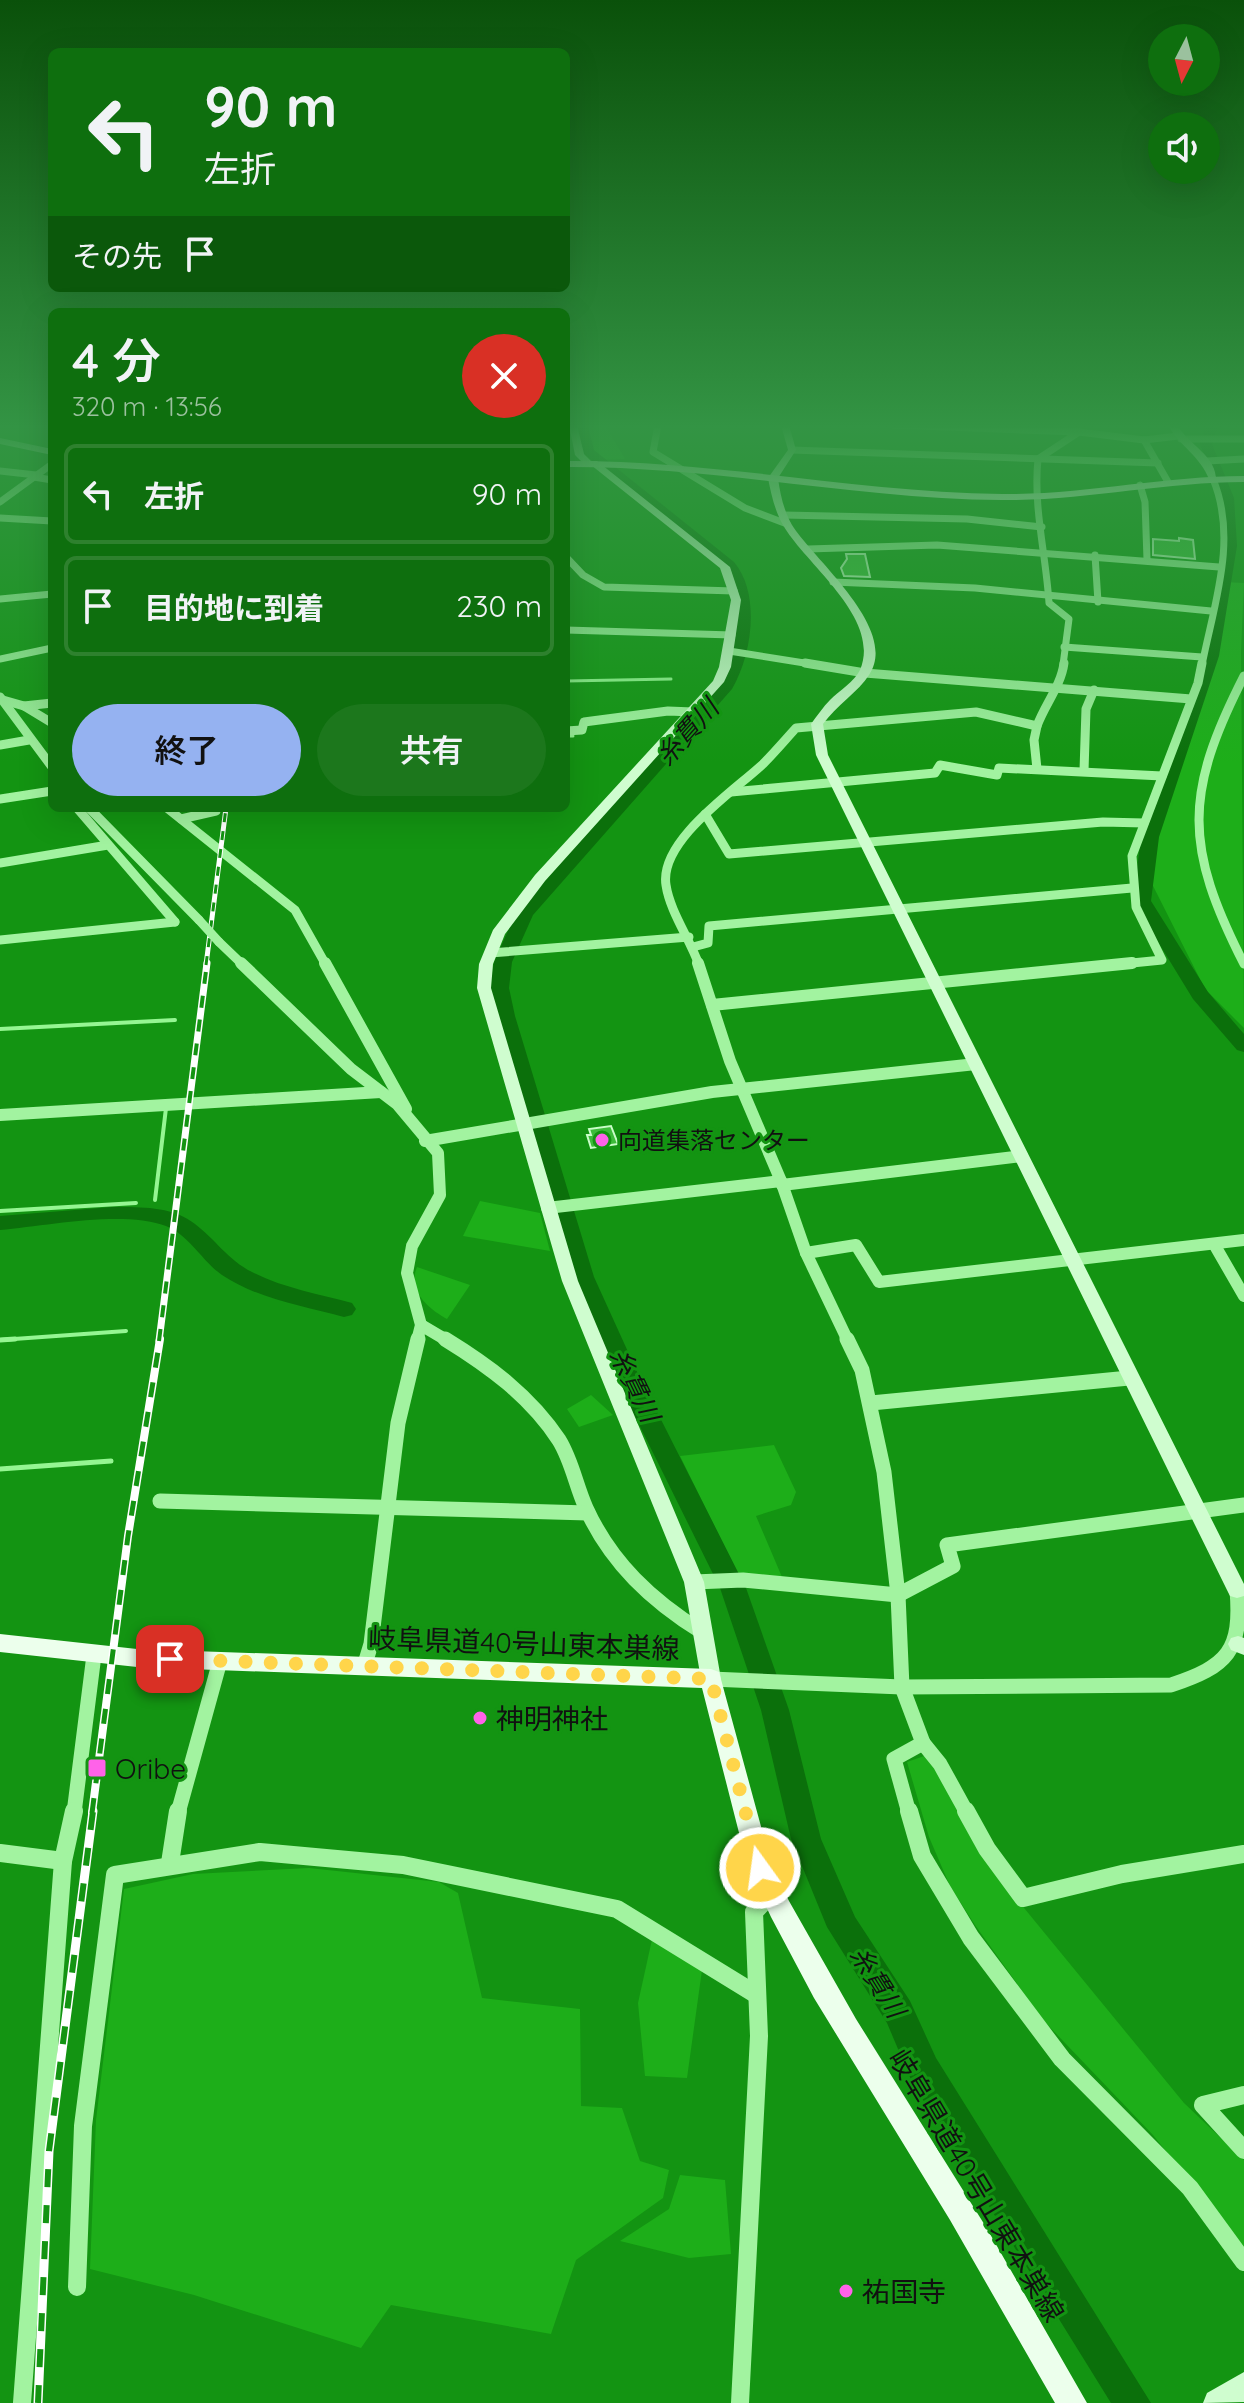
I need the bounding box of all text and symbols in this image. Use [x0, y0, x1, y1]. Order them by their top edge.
north arrow [1148, 24, 1220, 96]
map controls [1148, 24, 1220, 184]
text: 90 m [204, 71, 338, 141]
icon: left [72, 80, 176, 184]
button: sound [1148, 112, 1220, 184]
text: 左折 [204, 146, 276, 191]
icon: arrive [178, 232, 222, 276]
text: その先 [72, 237, 162, 275]
text: 4 分 [72, 330, 161, 390]
button: close [462, 334, 546, 418]
text: 320 m · 13:56 [72, 390, 222, 423]
icon: left [76, 472, 120, 516]
text: 90 m [472, 475, 542, 513]
text: 左折 [144, 477, 204, 515]
icon: arrive [76, 584, 120, 628]
text: 230 m [456, 587, 542, 625]
text: 目的地に到着 [144, 589, 324, 627]
water label: 糸貫川 [649, 690, 727, 772]
button: 終了 [72, 704, 301, 796]
button: 共有 [317, 704, 546, 796]
place label: 向道集落センター [618, 1125, 810, 1155]
marker: 向道集落センター [593, 1131, 611, 1149]
water label: 糸貫川 [603, 1343, 668, 1430]
street label: 岐阜県道40号山東本巣線 [368, 1620, 680, 1666]
pin [136, 1625, 204, 1693]
icon: arrive [148, 1637, 192, 1681]
place label: 神明神社 [496, 1701, 608, 1736]
marker: 神明神社 [471, 1709, 489, 1727]
place label: Oribe [115, 1751, 186, 1786]
marker: Oribe [86, 1757, 108, 1779]
position arrow [718, 1826, 802, 1910]
water label: 糸貫川 [843, 1940, 914, 2026]
street label: 岐阜県道40号山東本巣線 [882, 2043, 1072, 2327]
place label: 祐国寺 [862, 2274, 946, 2309]
marker: 祐国寺 [837, 2282, 855, 2300]

